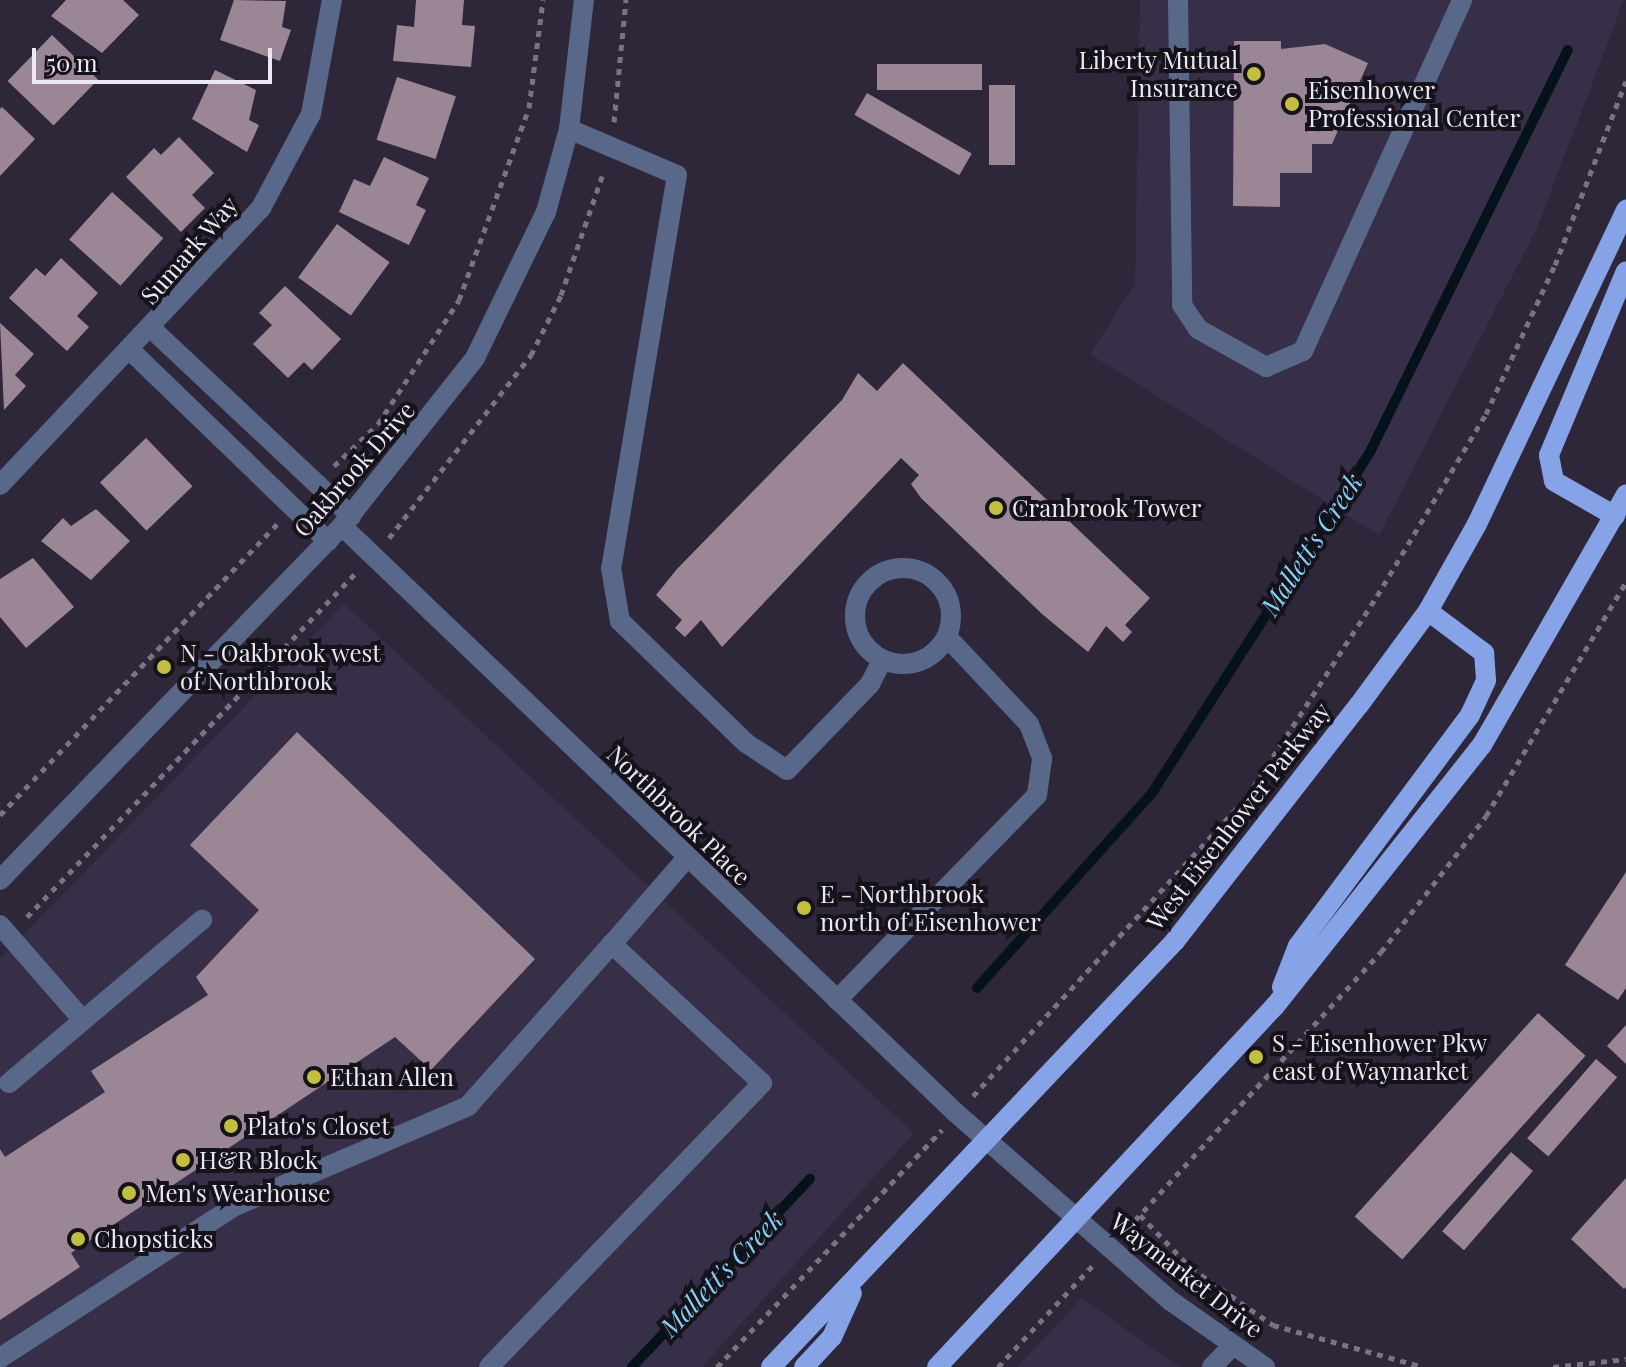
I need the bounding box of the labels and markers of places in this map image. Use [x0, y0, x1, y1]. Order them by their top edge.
place label: Liberty Mutual Insurance [1078, 46, 1238, 102]
marker: Liberty Mutual Insurance [1245, 65, 1263, 83]
place label: Eisenhower Professional Center [1308, 76, 1520, 132]
marker: Eisenhower Professional Center [1283, 95, 1301, 113]
place label: Cranbrook Tower [1012, 494, 1202, 522]
marker: Cranbrook Tower [987, 499, 1005, 517]
place label: N - Oakbrook west of Northbrook [180, 639, 382, 695]
marker: N - Oakbrook west of Northbrook [155, 658, 173, 676]
place label: E - Northbrook north of Eisenhower [820, 880, 1041, 936]
marker: E - Northbrook north of Eisenhower [795, 899, 813, 917]
place label: S - Eisenhower Pkw east of Waymarket [1272, 1029, 1487, 1085]
marker: S - Eisenhower Pkw east of Waymarket [1247, 1048, 1265, 1066]
place label: Ethan Allen [330, 1063, 455, 1091]
marker: Ethan Allen [305, 1068, 323, 1086]
place label: Plato's Closet [247, 1112, 390, 1140]
marker: Plato's Closet [222, 1117, 240, 1135]
place label: H&R Block [199, 1146, 318, 1174]
marker: H&R Block [174, 1151, 192, 1169]
place label: Men's Wearhouse [145, 1179, 331, 1207]
marker: Men's Wearhouse [120, 1184, 138, 1202]
place label: Chopsticks [94, 1225, 214, 1253]
marker: Chopsticks [69, 1230, 87, 1248]

